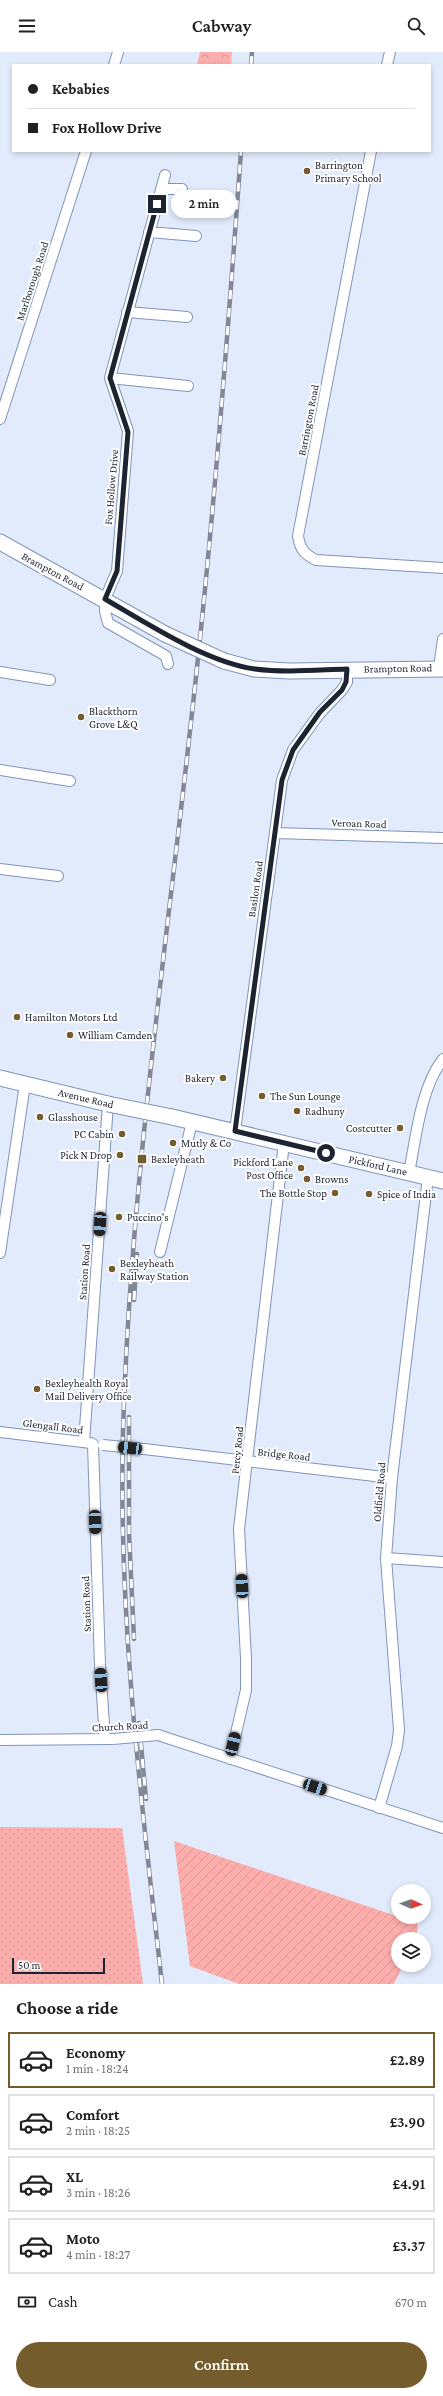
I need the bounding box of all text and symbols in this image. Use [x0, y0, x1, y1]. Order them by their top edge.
icon: menu [16, 15, 38, 37]
icon: search [405, 15, 427, 37]
text: Cabway [192, 16, 251, 36]
text: Kebabies [52, 81, 109, 97]
text: Fox Hollow Drive [52, 120, 162, 136]
place label: Barrington Primary School [315, 159, 382, 185]
marker: Barrington Primary School [302, 166, 312, 176]
callout: 2 min [171, 190, 237, 218]
route end [148, 195, 166, 213]
text: 2 min [189, 196, 219, 211]
street label: Marlborough Road [14, 240, 51, 322]
street label: Barrington Road [295, 383, 322, 457]
street label: Fox Hollow Drive [102, 449, 120, 525]
street label: Brampton Road [19, 550, 86, 593]
street label: Brampton Road [364, 661, 433, 676]
place label: Blackthorn Grove L&Q [89, 705, 138, 730]
marker: Blackthorn Grove L&Q [76, 712, 86, 722]
street label: Veroan Road [331, 816, 387, 830]
street label: Basilon Road [245, 860, 265, 918]
place label: Hamilton Motors Ltd [25, 1011, 118, 1023]
marker: Hamilton Motors Ltd [12, 1012, 22, 1022]
place label: William Camden [78, 1029, 152, 1041]
marker: William Camden [65, 1030, 75, 1040]
place label: Bakery [185, 1072, 216, 1085]
marker: Bakery [218, 1073, 228, 1083]
street label: Avenue Road [57, 1086, 115, 1110]
place label: The Sun Lounge [270, 1090, 341, 1103]
marker: The Sun Lounge [257, 1091, 267, 1101]
place label: Radhuny [305, 1105, 346, 1118]
marker: Radhuny [292, 1106, 302, 1116]
place label: Glasshouse [48, 1111, 98, 1123]
marker: Glasshouse [35, 1112, 45, 1122]
place label: Costcutter [346, 1122, 392, 1134]
marker: Costcutter [395, 1123, 405, 1133]
place label: PC Cabin [74, 1128, 114, 1140]
marker: PC Cabin [117, 1129, 127, 1139]
place label: Mutly & Co [181, 1137, 232, 1150]
marker: Mutly & Co [168, 1138, 178, 1148]
route start [317, 1144, 335, 1162]
place label: Pick N Drop [60, 1149, 112, 1162]
marker: Pick N Drop [115, 1150, 125, 1160]
street label: Pickford Lane [348, 1152, 409, 1178]
marker: Bexleyheath [136, 1153, 148, 1165]
place label: Bexleyheath [151, 1153, 205, 1166]
place label: Pickford Lane Post Office [233, 1156, 293, 1181]
marker: Pickford Lane Post Office [296, 1163, 306, 1173]
place label: Browns [315, 1173, 348, 1185]
marker: Browns [302, 1174, 312, 1184]
place label: The Bottle Stop [260, 1187, 327, 1200]
marker: The Bottle Stop [330, 1188, 340, 1198]
place label: Spice of India [377, 1188, 436, 1201]
marker: Spice of India [364, 1189, 374, 1199]
place label: Puccino's [127, 1211, 169, 1223]
car [93, 1212, 107, 1236]
marker: Puccino's [114, 1212, 124, 1222]
street label: Station Road [76, 1243, 92, 1300]
place label: Bexleyheath Railway Station [120, 1257, 189, 1283]
marker: Bexleyheath Railway Station [107, 1264, 117, 1274]
place label: Bexleyhealth Royal Mail Delivery Office [45, 1377, 132, 1403]
marker: Bexleyhealth Royal Mail Delivery Office [32, 1384, 42, 1394]
street label: Glengall Road [22, 1416, 84, 1437]
street label: Percy Road [229, 1425, 246, 1475]
car [117, 1441, 143, 1455]
street label: Bridge Road [257, 1445, 311, 1464]
street label: Oldfield Road [370, 1461, 388, 1522]
car [89, 1510, 101, 1534]
car [235, 1574, 249, 1598]
street label: Station Road [79, 1576, 93, 1632]
car [94, 1668, 108, 1692]
street label: Church Road [91, 1719, 149, 1733]
car [224, 1731, 242, 1757]
car [302, 1778, 328, 1796]
north arrow [391, 1884, 431, 1924]
map controls [391, 1884, 431, 1972]
button: layers [391, 1932, 431, 1972]
scale bar [12, 1956, 105, 1975]
text: 50 m [18, 1959, 40, 1971]
text: Choose a ride [16, 1998, 118, 2018]
icon: car [18, 2042, 54, 2078]
text: Economy [66, 2045, 125, 2061]
text: £2.89 [390, 2052, 425, 2068]
text: 1 min · 18:24 [66, 2061, 129, 2076]
icon: car [18, 2104, 54, 2140]
text: Comfort [66, 2107, 120, 2123]
text: £3.90 [390, 2114, 425, 2130]
text: 2 min · 18:25 [66, 2123, 130, 2138]
icon: car [18, 2166, 54, 2202]
text: XL [66, 2169, 83, 2185]
text: £4.91 [392, 2176, 425, 2192]
text: 3 min · 18:26 [66, 2185, 131, 2200]
icon: car [18, 2228, 54, 2264]
text: Moto [66, 2231, 100, 2247]
text: £3.37 [392, 2238, 425, 2254]
text: 4 min · 18:27 [66, 2247, 130, 2262]
icon: cash [16, 2291, 38, 2313]
text: Cash [48, 2294, 78, 2310]
text: 670 m [395, 2295, 427, 2310]
button: Confirm [16, 2342, 427, 2388]

